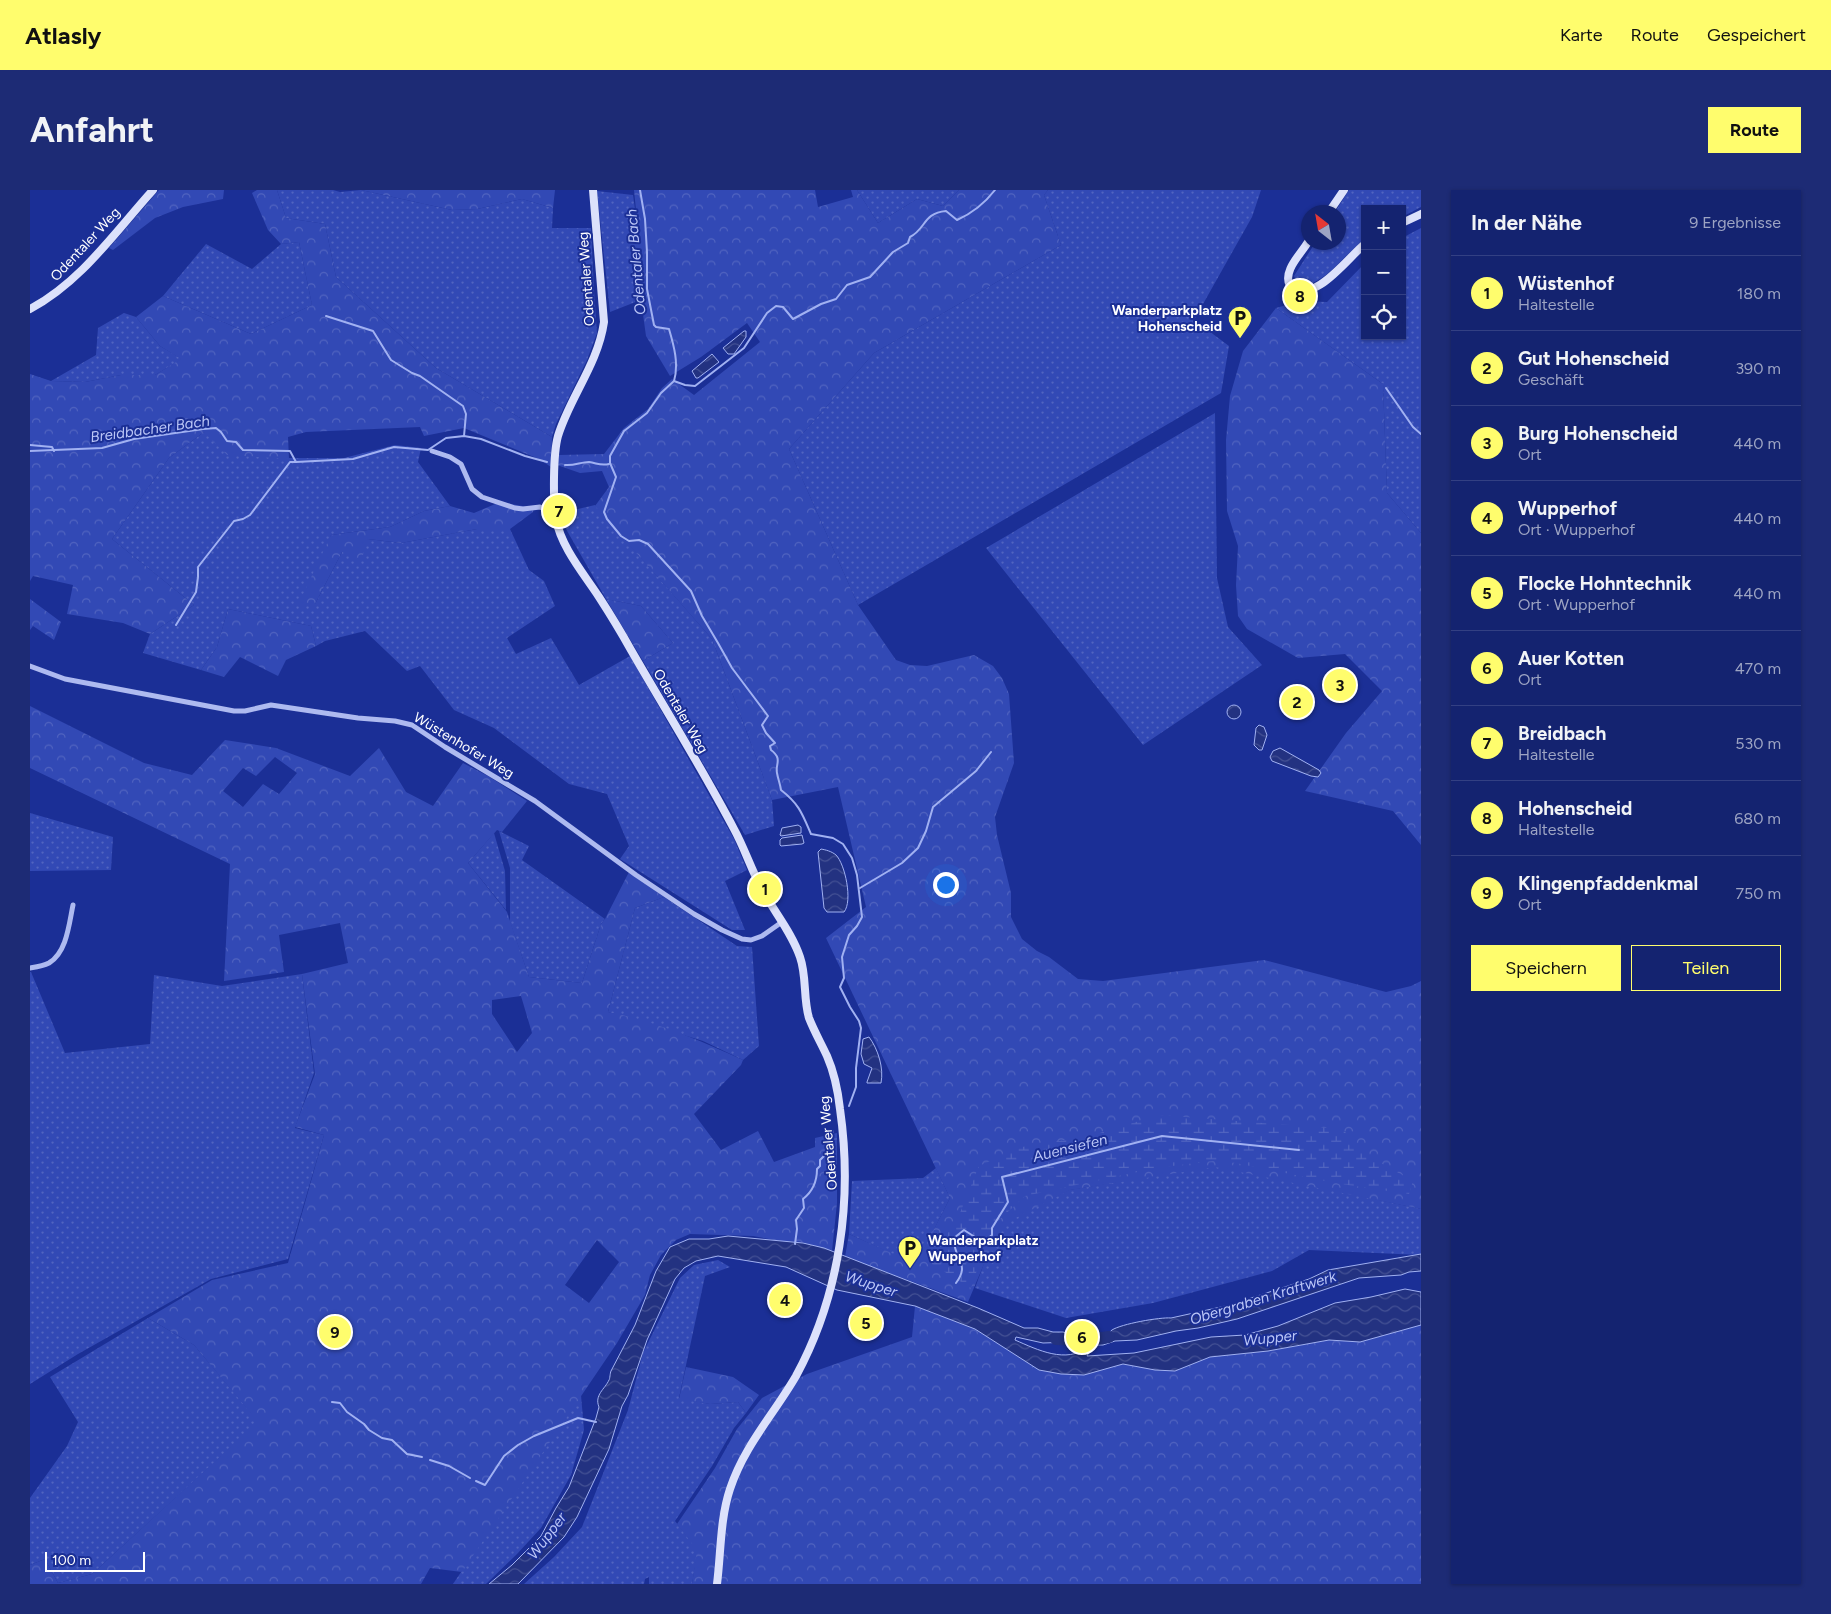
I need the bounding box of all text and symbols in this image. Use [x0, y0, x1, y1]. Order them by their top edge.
text: Atlasly [25, 21, 101, 50]
text: Karte [1560, 24, 1603, 46]
text: Route [1631, 24, 1679, 46]
text: Gespeichert [1707, 24, 1806, 46]
button: Route [1708, 107, 1801, 153]
text: Anfahrt [30, 109, 154, 151]
street label: Odentaler Weg [47, 204, 124, 285]
north arrow [1301, 205, 1346, 250]
map controls [1361, 205, 1406, 340]
button: + [1361, 205, 1406, 250]
water label: Odentaler Bach [622, 208, 650, 316]
text: In der Nähe [1471, 210, 1582, 235]
text: 9 Ergebnisse [1689, 213, 1781, 232]
street label: Odentaler Weg [575, 231, 598, 327]
button: − [1361, 250, 1406, 295]
text: Wüstenhof [1518, 272, 1614, 295]
pin: 8 [1284, 277, 1316, 315]
text: 1 [1484, 284, 1490, 303]
text: 180 m [1737, 284, 1781, 303]
button: locate [1361, 295, 1406, 340]
text: Haltestelle [1518, 295, 1594, 314]
place label: Wanderparkplatz Hohenscheid [1112, 302, 1222, 335]
parking icon: Wanderparkplatz Hohenscheid [1227, 305, 1253, 339]
text: Gut Hohenscheid [1518, 347, 1669, 370]
text: 2 [1482, 359, 1492, 378]
text: 390 m [1735, 359, 1781, 378]
text: Geschäft [1518, 370, 1584, 389]
water label: Breidbacher Bach [89, 412, 211, 446]
text: Burg Hohenscheid [1518, 422, 1678, 445]
text: 3 [1483, 434, 1491, 453]
text: 440 m [1733, 434, 1781, 453]
text: Ort [1518, 445, 1542, 464]
pin: 7 [543, 492, 575, 530]
text: Wupperhof [1518, 497, 1617, 520]
text: 4 [1482, 509, 1492, 528]
text: 440 m [1733, 509, 1781, 528]
text: Ort · Wupperhof [1518, 520, 1635, 539]
text: Flocke Hohntechnik [1518, 572, 1692, 595]
text: 5 [1482, 584, 1492, 603]
text: 440 m [1733, 584, 1781, 603]
text: Ort · Wupperhof [1518, 595, 1635, 614]
text: Auer Kotten [1518, 647, 1624, 670]
text: 6 [1482, 659, 1492, 678]
text: 470 m [1735, 659, 1781, 678]
street label: Odentaler Weg [650, 666, 712, 756]
pin: 3 [1324, 666, 1356, 704]
text: Ort [1518, 670, 1542, 689]
pin: 2 [1281, 683, 1313, 721]
street label: Wüstenhofer Weg [410, 709, 517, 782]
text: Breidbach [1518, 722, 1606, 745]
text: 7 [1483, 734, 1491, 753]
text: 530 m [1735, 734, 1781, 753]
text: Haltestelle [1518, 745, 1594, 764]
text: Hohenscheid [1518, 797, 1632, 820]
text: 8 [1482, 809, 1492, 828]
text: 680 m [1734, 809, 1781, 828]
text: Haltestelle [1518, 820, 1594, 839]
pin: 1 [749, 870, 781, 908]
your location [933, 872, 959, 898]
text: Klingenpfaddenkmal [1518, 872, 1698, 895]
text: 9 [1482, 884, 1492, 903]
text: 750 m [1735, 884, 1781, 903]
text: Ort [1518, 895, 1542, 914]
button: Speichern [1471, 945, 1621, 991]
button: Teilen [1631, 945, 1781, 991]
street label: Odentaler Weg [816, 1095, 841, 1191]
water label: Auensiefen [1030, 1130, 1109, 1166]
place label: Wanderparkplatz Wupperhof [928, 1232, 1039, 1265]
parking icon: Wanderparkplatz Wupperhof [897, 1235, 923, 1269]
water label: Wupper [843, 1267, 900, 1301]
water label: Obergraben Kraftwerk [1188, 1267, 1339, 1329]
pin: 4 [769, 1281, 801, 1319]
pin: 5 [850, 1304, 882, 1342]
pin: 9 [319, 1313, 351, 1351]
pin: 6 [1066, 1318, 1098, 1356]
water label: Wupper [1242, 1326, 1299, 1350]
water label: Wupper [524, 1508, 571, 1563]
scale bar [45, 1549, 145, 1572]
text: 100 m [52, 1552, 91, 1569]

